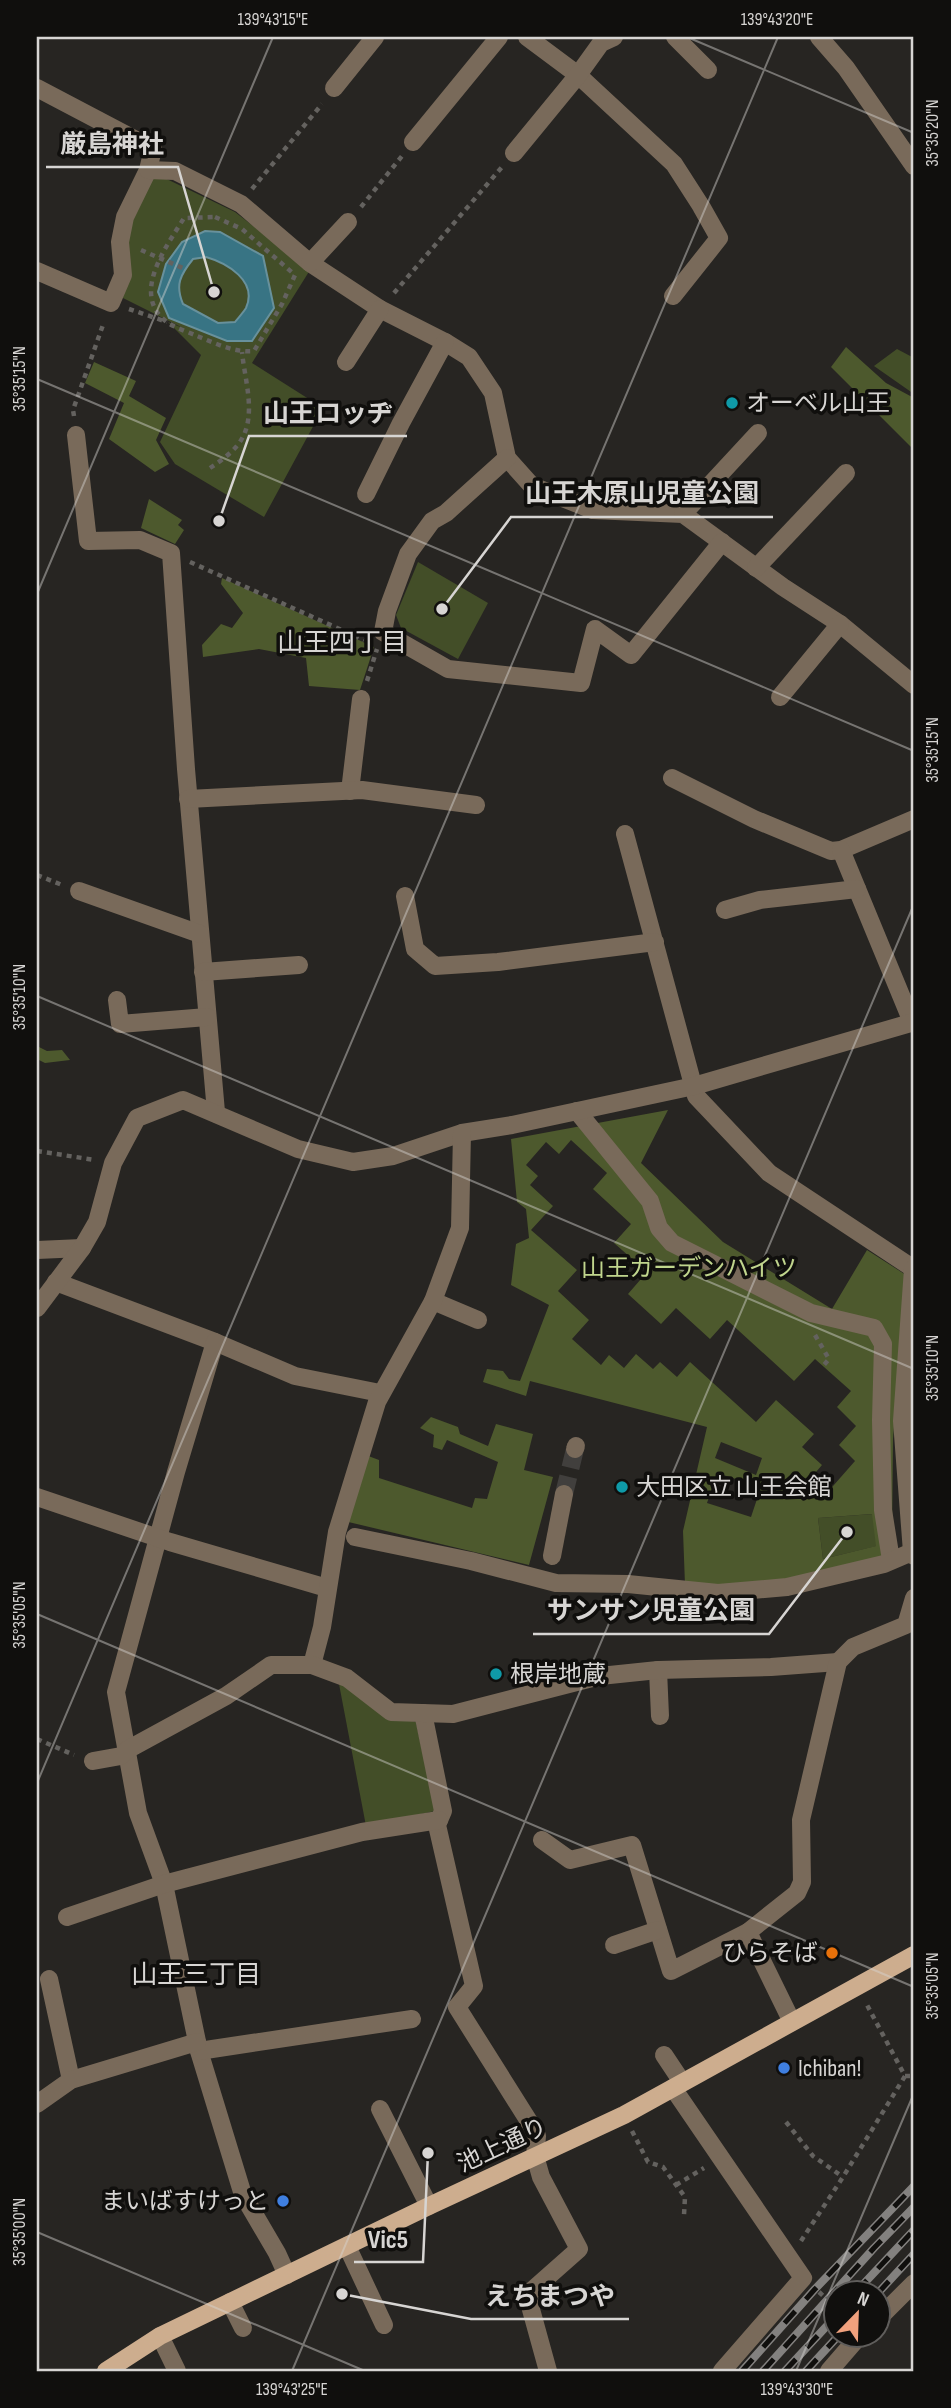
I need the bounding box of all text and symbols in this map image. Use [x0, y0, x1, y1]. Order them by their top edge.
text: 139°43'15"E [238, 9, 308, 30]
text: 139°43'20"E [741, 9, 813, 30]
text: 35°35'20"N [922, 99, 943, 167]
callout: 厳島神社 [46, 120, 178, 167]
text: 厳島神社 [60, 130, 164, 161]
text: 35°35'15"N [9, 346, 30, 412]
callout: 山王ロッヂ [249, 389, 407, 436]
place label: オーベル山王 [746, 389, 890, 418]
marker: オーベル山王 [724, 395, 740, 411]
text: 山王ロッヂ [263, 399, 393, 430]
callout: 山王木原山児童公園 [511, 470, 773, 517]
text: 山王木原山児童公園 [525, 479, 759, 510]
district label: 山王四丁目 [277, 628, 407, 659]
text: 35°35'15"N [922, 717, 943, 783]
text: 35°35'10"N [9, 964, 30, 1030]
park label: 山王ガーデンハイツ [581, 1254, 797, 1283]
text: 35°35'10"N [922, 1335, 943, 1401]
place label: 大田区立 山王会館 [636, 1473, 832, 1502]
marker: 大田区立 山王会館 [614, 1479, 630, 1495]
text: 35°35'05"N [9, 1581, 30, 1649]
callout: サンサン児童公園 [533, 1587, 769, 1634]
text: サンサン児童公園 [547, 1596, 755, 1627]
place label: 根岸地蔵 [510, 1660, 606, 1689]
marker: 根岸地蔵 [488, 1666, 504, 1682]
place label: ひらそば [722, 1939, 818, 1968]
marker: ひらそば [824, 1945, 840, 1961]
text: 35°35'05"N [922, 1952, 943, 2020]
district label: 山王三丁目 [131, 1960, 261, 1991]
place label: Ichiban! [798, 2054, 861, 2083]
marker: Ichiban! [776, 2060, 792, 2076]
street label: 池上通り [453, 2112, 552, 2179]
place label: まいばすけっと [101, 2187, 269, 2216]
marker: まいばすけっと [275, 2193, 291, 2209]
text: 35°35'00"N [9, 2198, 30, 2266]
callout: Vic5 [354, 2215, 423, 2262]
text: Vic5 [368, 2225, 408, 2256]
callout: えちまつや [471, 2272, 629, 2319]
north arrow [822, 2278, 892, 2348]
text: えちまつや [485, 2282, 615, 2313]
text: N [854, 2287, 872, 2312]
text: 139°43'25"E [256, 2379, 328, 2400]
text: 139°43'30"E [761, 2379, 833, 2400]

